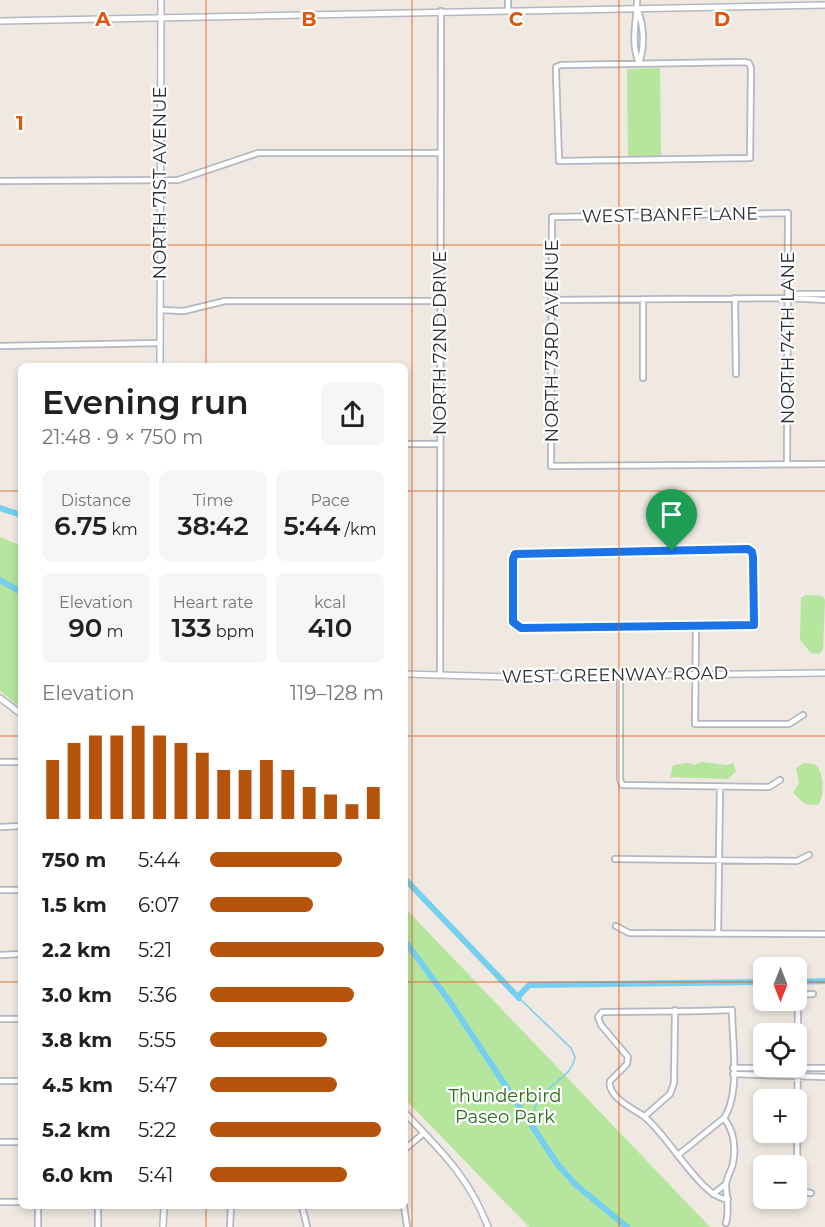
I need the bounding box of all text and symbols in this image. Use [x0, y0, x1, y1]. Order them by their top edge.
text: A [94, 7, 111, 31]
text: B [301, 7, 317, 31]
text: C [509, 7, 524, 31]
text: D [714, 7, 730, 31]
street label: NORTH 71ST AVENUE [149, 87, 171, 280]
text: 1 [16, 111, 24, 135]
street label: WEST BANFF LANE [582, 202, 758, 228]
street label: NORTH 73RD AVENUE [541, 240, 563, 442]
street label: NORTH 72ND DRIVE [429, 251, 451, 435]
street label: NORTH 74TH LANE [777, 252, 799, 424]
text: Evening run [42, 382, 249, 422]
button: share [321, 383, 384, 446]
text: 21:48 · 9 × 750 m [42, 425, 203, 449]
pin [646, 489, 697, 551]
text: Distance [61, 491, 131, 510]
text: Time [193, 491, 233, 510]
text: Pace [310, 491, 350, 510]
icon: arrive [655, 498, 688, 531]
text: 6.75 [54, 510, 107, 542]
text: 38:42 [177, 510, 249, 542]
text: 5:44 [284, 510, 340, 542]
text: km [107, 520, 138, 539]
text: /km [340, 520, 376, 539]
text: Elevation [59, 593, 133, 612]
text: Heart rate [173, 593, 253, 612]
text: kcal [314, 593, 346, 612]
text: 90 [69, 612, 102, 644]
text: 133 [172, 612, 212, 644]
text: 410 [308, 612, 352, 644]
text: m [102, 622, 123, 641]
text: bpm [212, 622, 254, 641]
street label: WEST GREENWAY ROAD [502, 662, 728, 688]
text: Elevation [42, 681, 134, 705]
text: 119–128 m [290, 681, 384, 705]
text: 750 m [42, 848, 106, 872]
text: 5:44 [138, 848, 180, 872]
text: 1.5 km [42, 893, 107, 917]
text: 6:07 [138, 893, 179, 917]
text: 2.2 km [42, 938, 111, 962]
text: 5:21 [138, 938, 172, 962]
north arrow [753, 957, 807, 1011]
map controls [753, 957, 807, 1209]
text: 3.0 km [42, 983, 112, 1007]
text: 5:36 [138, 983, 177, 1007]
button: locate [753, 1023, 807, 1077]
text: 3.8 km [42, 1028, 112, 1052]
text: 5:55 [138, 1028, 176, 1052]
text: 4.5 km [42, 1073, 113, 1097]
text: 5:47 [138, 1073, 178, 1097]
park label: Thunderbird Paseo Park [448, 1085, 562, 1128]
button: + [753, 1089, 807, 1143]
text: 5.2 km [42, 1118, 111, 1142]
text: 5:22 [138, 1118, 176, 1142]
button: − [753, 1155, 807, 1209]
text: 6.0 km [42, 1163, 113, 1187]
text: 5:41 [138, 1163, 174, 1187]

